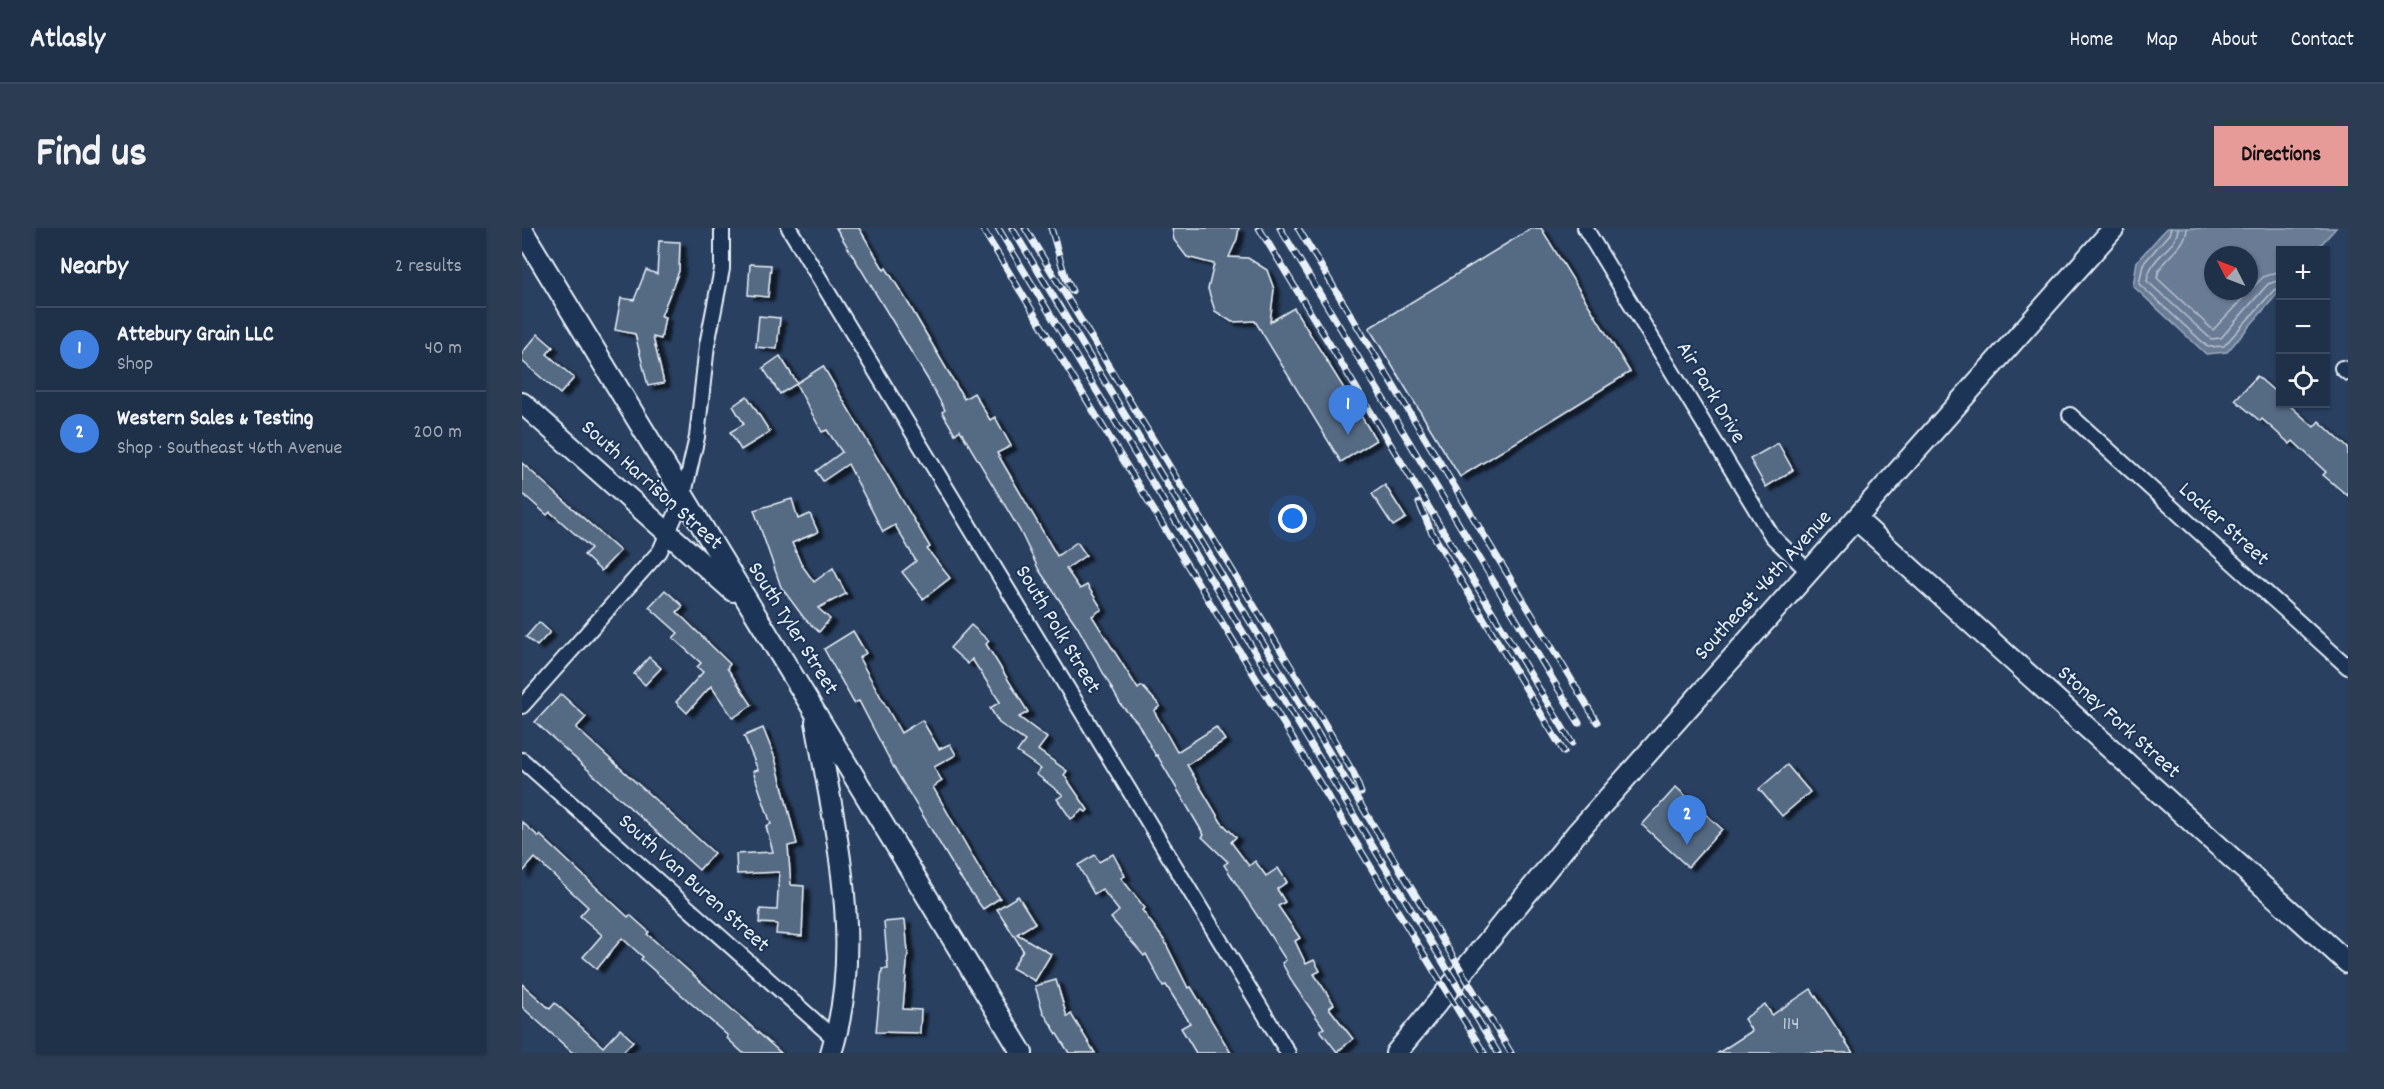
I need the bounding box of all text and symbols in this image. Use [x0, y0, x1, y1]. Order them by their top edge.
text: Atlasly [30, 21, 105, 61]
text: Home [2069, 26, 2113, 56]
text: Map [2146, 26, 2178, 56]
text: About [2211, 26, 2258, 56]
text: Contact [2291, 26, 2354, 56]
text: Find us [36, 126, 147, 186]
button: Directions [2214, 126, 2348, 186]
north arrow [2204, 246, 2258, 300]
map controls [2276, 246, 2330, 408]
button: + [2276, 246, 2330, 300]
text: Nearby [60, 249, 128, 286]
text: 2 results [395, 253, 462, 281]
button: − [2276, 300, 2330, 354]
text: Attebury Grain LLC [117, 320, 274, 351]
text: 1 [77, 335, 82, 363]
text: 40 m [424, 335, 462, 363]
street label: Air Park Drive [1667, 336, 1753, 450]
text: Shop [117, 351, 153, 379]
button: locate [2276, 354, 2330, 408]
pin: 1 [1328, 386, 1368, 435]
text: Western Sales & Testing [117, 404, 313, 435]
street label: South Harrison Street [573, 414, 729, 558]
text: 2 [75, 419, 84, 447]
text: 200 m [413, 419, 462, 447]
text: Shop · Southeast 46th Avenue [117, 435, 342, 463]
street label: Locker Street [2171, 476, 2275, 574]
your location [1278, 504, 1307, 533]
street label: Southeast 46th Avenue [1688, 504, 1840, 668]
street label: South Tyler Street [739, 557, 845, 701]
street label: South Polk Street [1006, 560, 1108, 700]
street label: Stoney Fork Street [2049, 659, 2187, 787]
pin: 2 [1668, 796, 1706, 845]
street label: South Van Buren Street [610, 807, 776, 961]
house number: 114 [1782, 1011, 1800, 1039]

